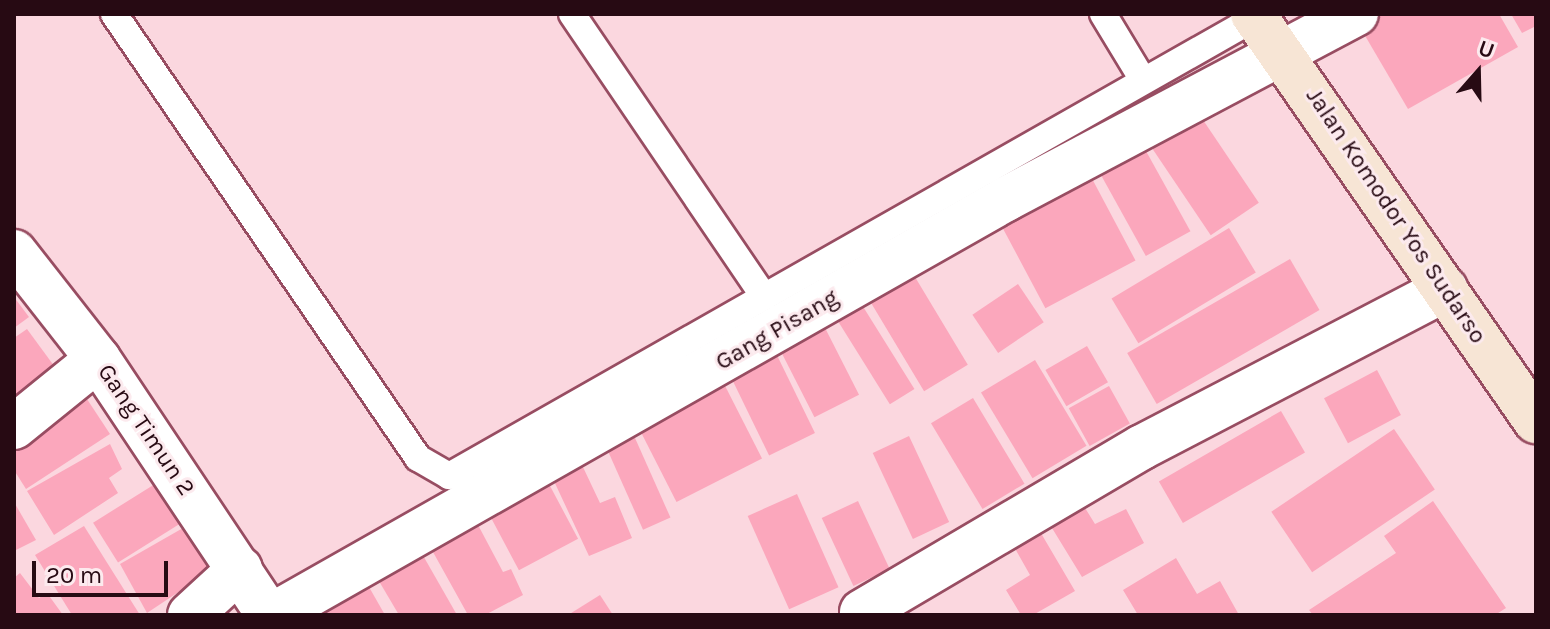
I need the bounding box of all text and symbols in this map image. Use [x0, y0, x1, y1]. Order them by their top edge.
north arrow [1438, 32, 1518, 112]
text: U [1475, 35, 1498, 64]
street label: Jalan Komodor Yos Sudarso [1300, 83, 1492, 349]
street label: Gang Pisang [711, 283, 843, 377]
street label: Gang Timun 2 [91, 359, 201, 501]
scale bar [36, 545, 172, 595]
text: 20 m [46, 561, 102, 589]

